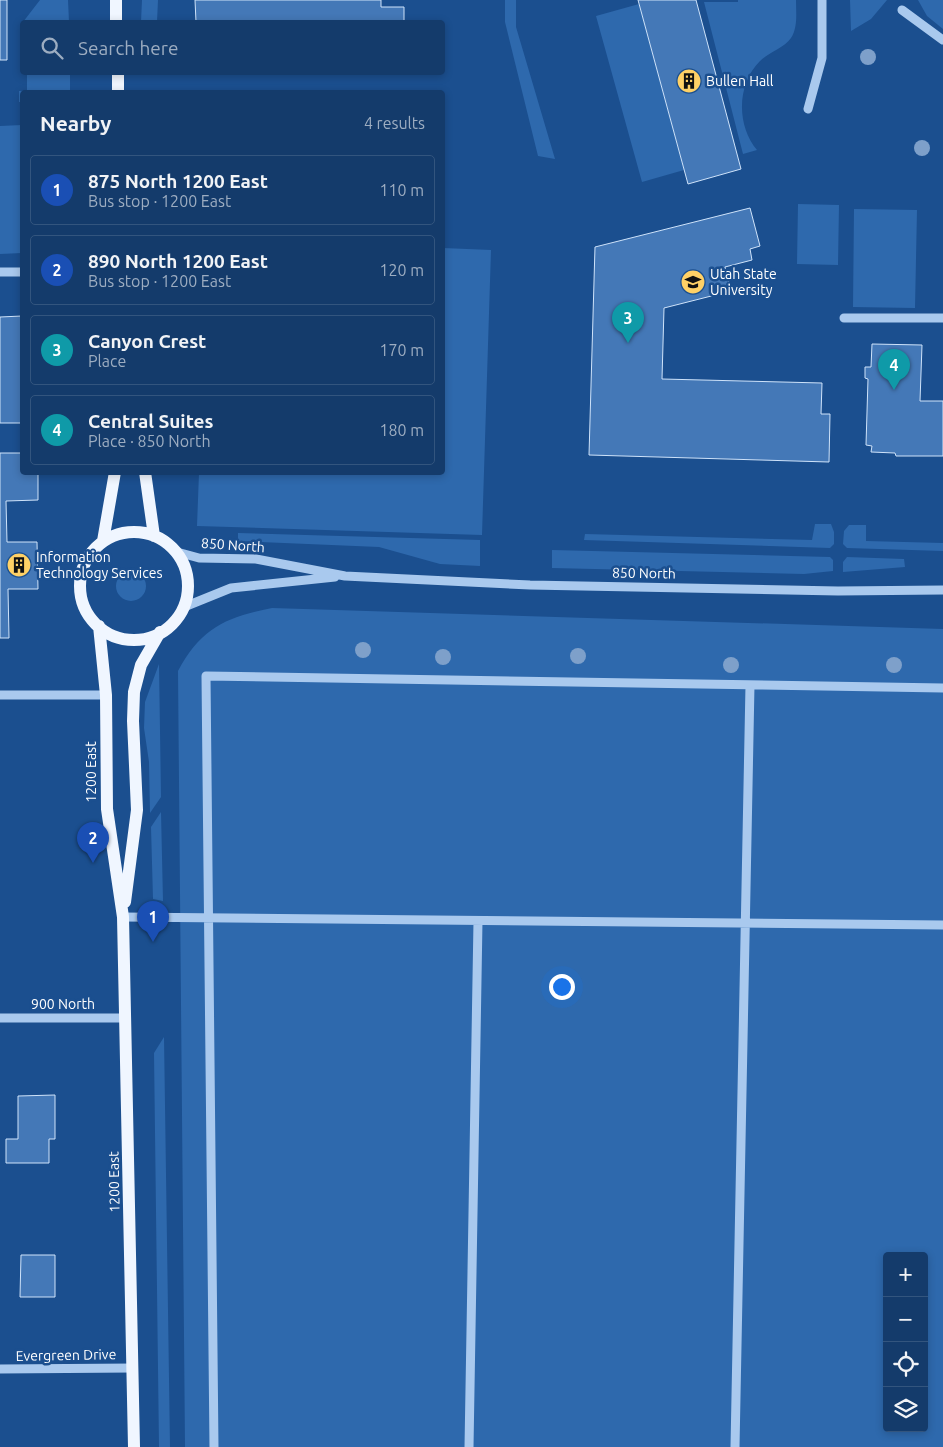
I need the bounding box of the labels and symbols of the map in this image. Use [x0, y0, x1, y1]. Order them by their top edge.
building icon: Bullen Hall [676, 68, 702, 94]
place label: Bullen Hall [706, 73, 774, 89]
place label: Utah State University [710, 266, 777, 298]
school or university icon: Utah State University [680, 269, 706, 295]
pin: 3 [612, 302, 644, 343]
pin: 4 [878, 349, 910, 390]
street label: 850 North [201, 535, 265, 555]
place label: Information Technology Services [36, 549, 163, 581]
building icon: Information Technology Services [6, 552, 32, 578]
street label: 850 North [612, 564, 676, 582]
street label: 1200 East [83, 741, 99, 803]
pin: 2 [77, 822, 109, 863]
pin: 1 [137, 901, 169, 942]
your location [549, 974, 575, 1000]
street label: 900 North [31, 996, 95, 1012]
street label: 1200 East [105, 1151, 123, 1213]
street label: Evergreen Drive [16, 1346, 116, 1364]

